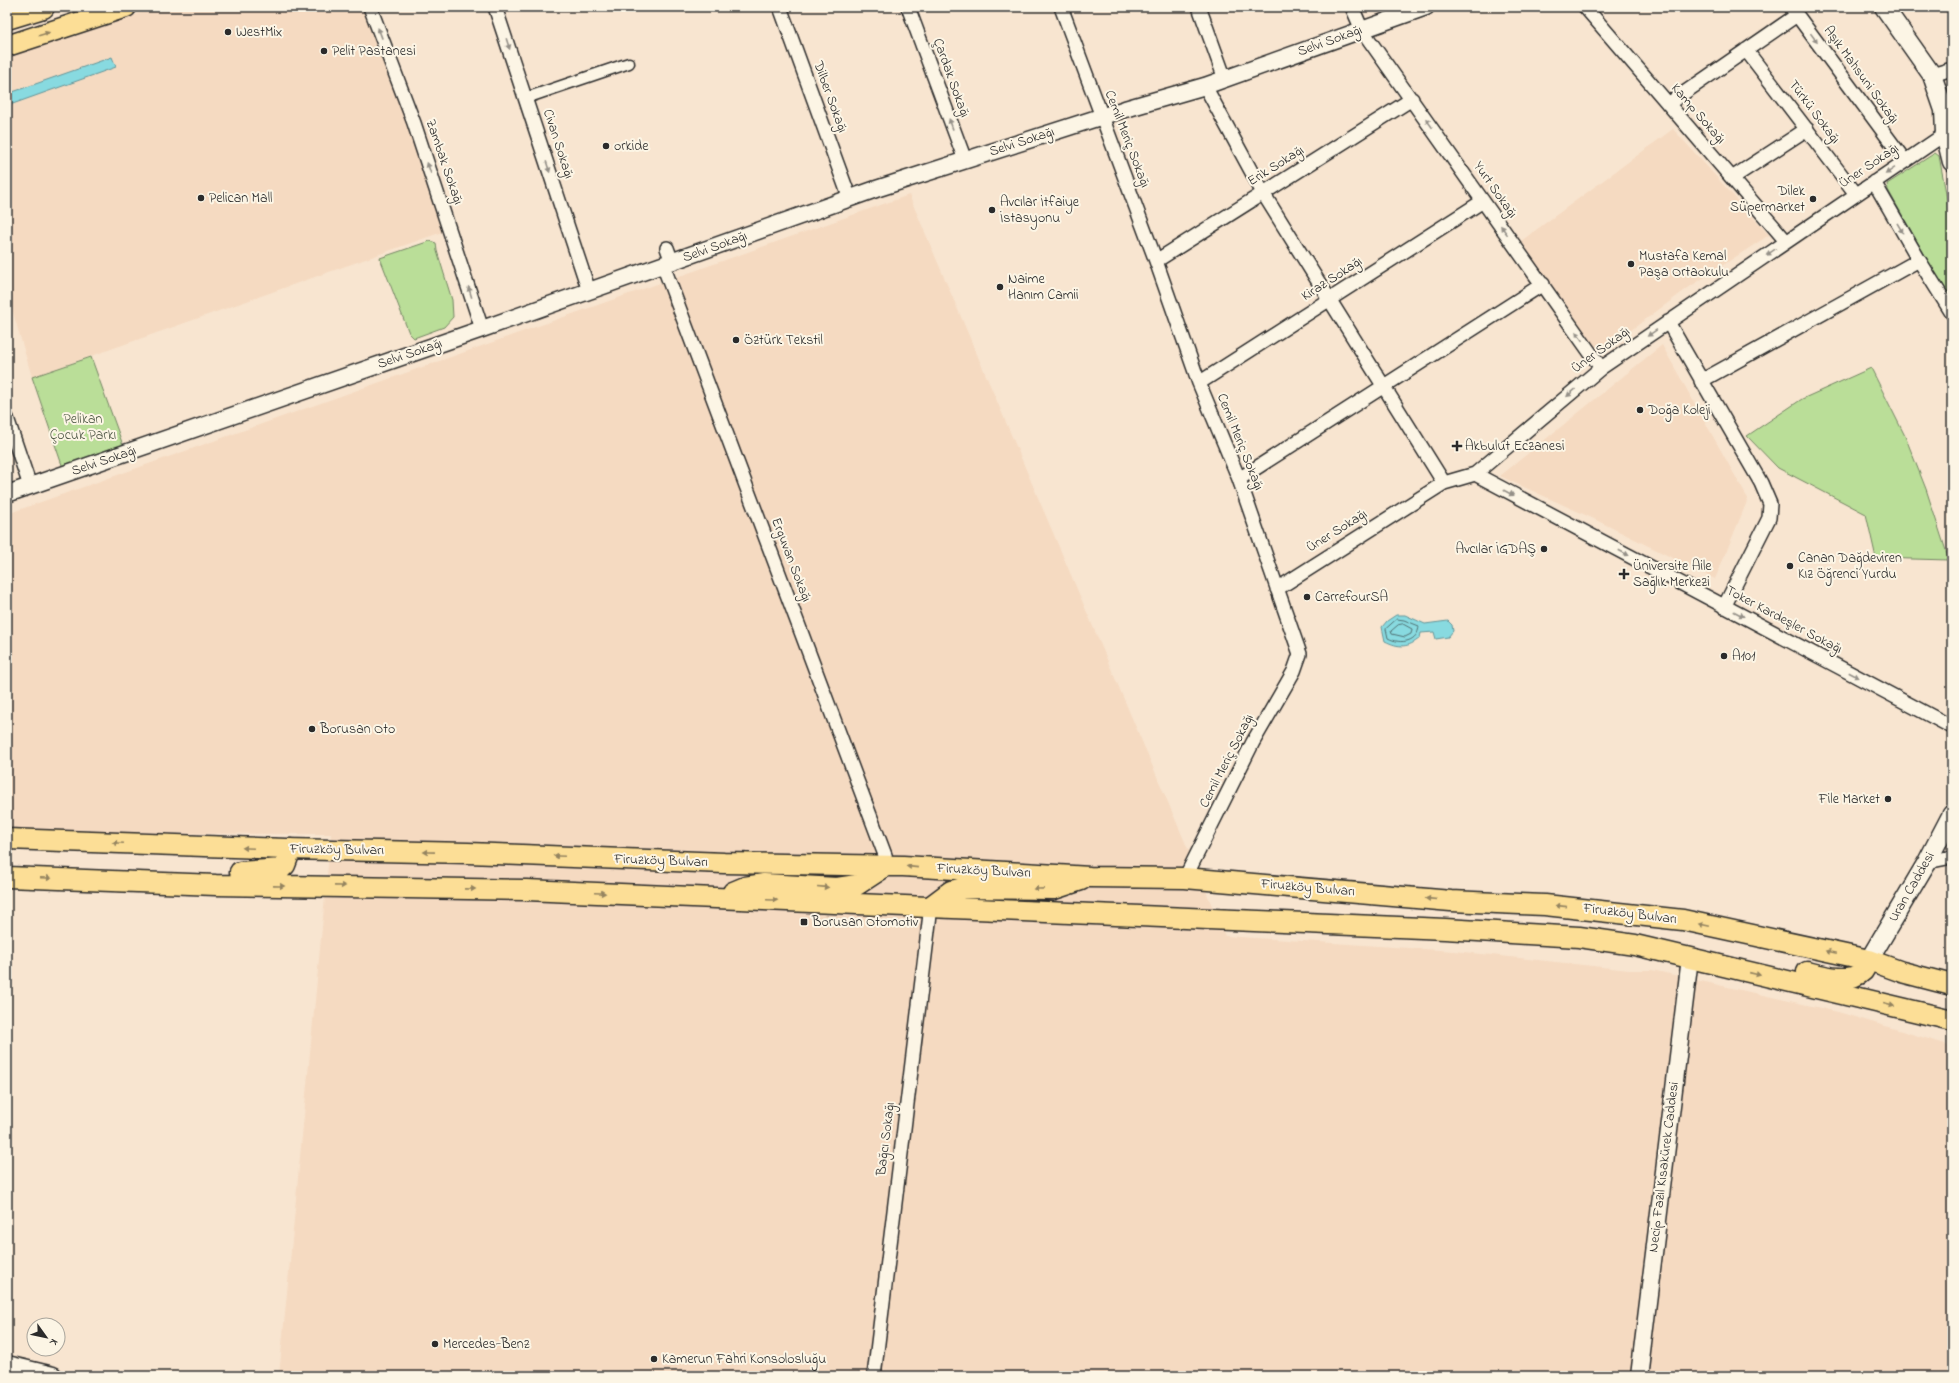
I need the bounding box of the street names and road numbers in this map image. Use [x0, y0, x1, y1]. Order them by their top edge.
street label: Selvi Sokağı [1295, 20, 1366, 63]
street label: Aşık Mahsuni Sokağı [1817, 22, 1904, 129]
street label: Çardak Sokağı [926, 35, 975, 121]
street label: Dilber Sokağı [806, 57, 853, 136]
street label: Türkü Sokağı [1782, 76, 1845, 149]
street label: Kamp Sokağı [1665, 79, 1730, 150]
street label: Cemil Meriç Sokağı [1098, 87, 1155, 191]
street label: Civan Sokağı [536, 107, 579, 182]
street label: Zambak Sokağı [419, 116, 468, 208]
street label: Selvi Sokağı [987, 122, 1058, 163]
street label: Üner Sokağı [1835, 138, 1904, 195]
street label: Erik Sokağı [1244, 140, 1309, 193]
street label: Yurt Sokağı [1467, 157, 1522, 223]
street label: Selvi Sokağı [680, 226, 751, 269]
street label: Kiraz Sokağı [1297, 251, 1367, 307]
street label: Üner Sokağı [1567, 321, 1635, 379]
street label: Selvi Sokağı [375, 333, 446, 376]
street label: Cemil Meriç Sokağı [1210, 390, 1269, 494]
street label: Selvi Sokağı [69, 440, 140, 483]
street label: Üner Sokağı [1303, 504, 1372, 559]
street label: Erguvan Sokağı [764, 515, 817, 606]
street label: Toker Kardeşler Sokağı [1721, 580, 1846, 661]
street label: Cemil Meriç Sokağı [1194, 710, 1261, 812]
street label: Firuzköy Bulvarı [289, 839, 384, 862]
street label: Uran Caddesi [1883, 848, 1941, 926]
street label: Firuzköy Bulvarı [613, 849, 708, 874]
street label: Firuzköy Bulvarı [935, 858, 1032, 885]
street label: Firuzköy Bulvarı [1259, 873, 1356, 904]
street label: Firuzköy Bulvarı [1581, 898, 1678, 931]
street label: Necip Fazıl Kısakürek Caddesi [1643, 1081, 1685, 1253]
street label: Bağcı Sokağı [871, 1101, 902, 1178]

